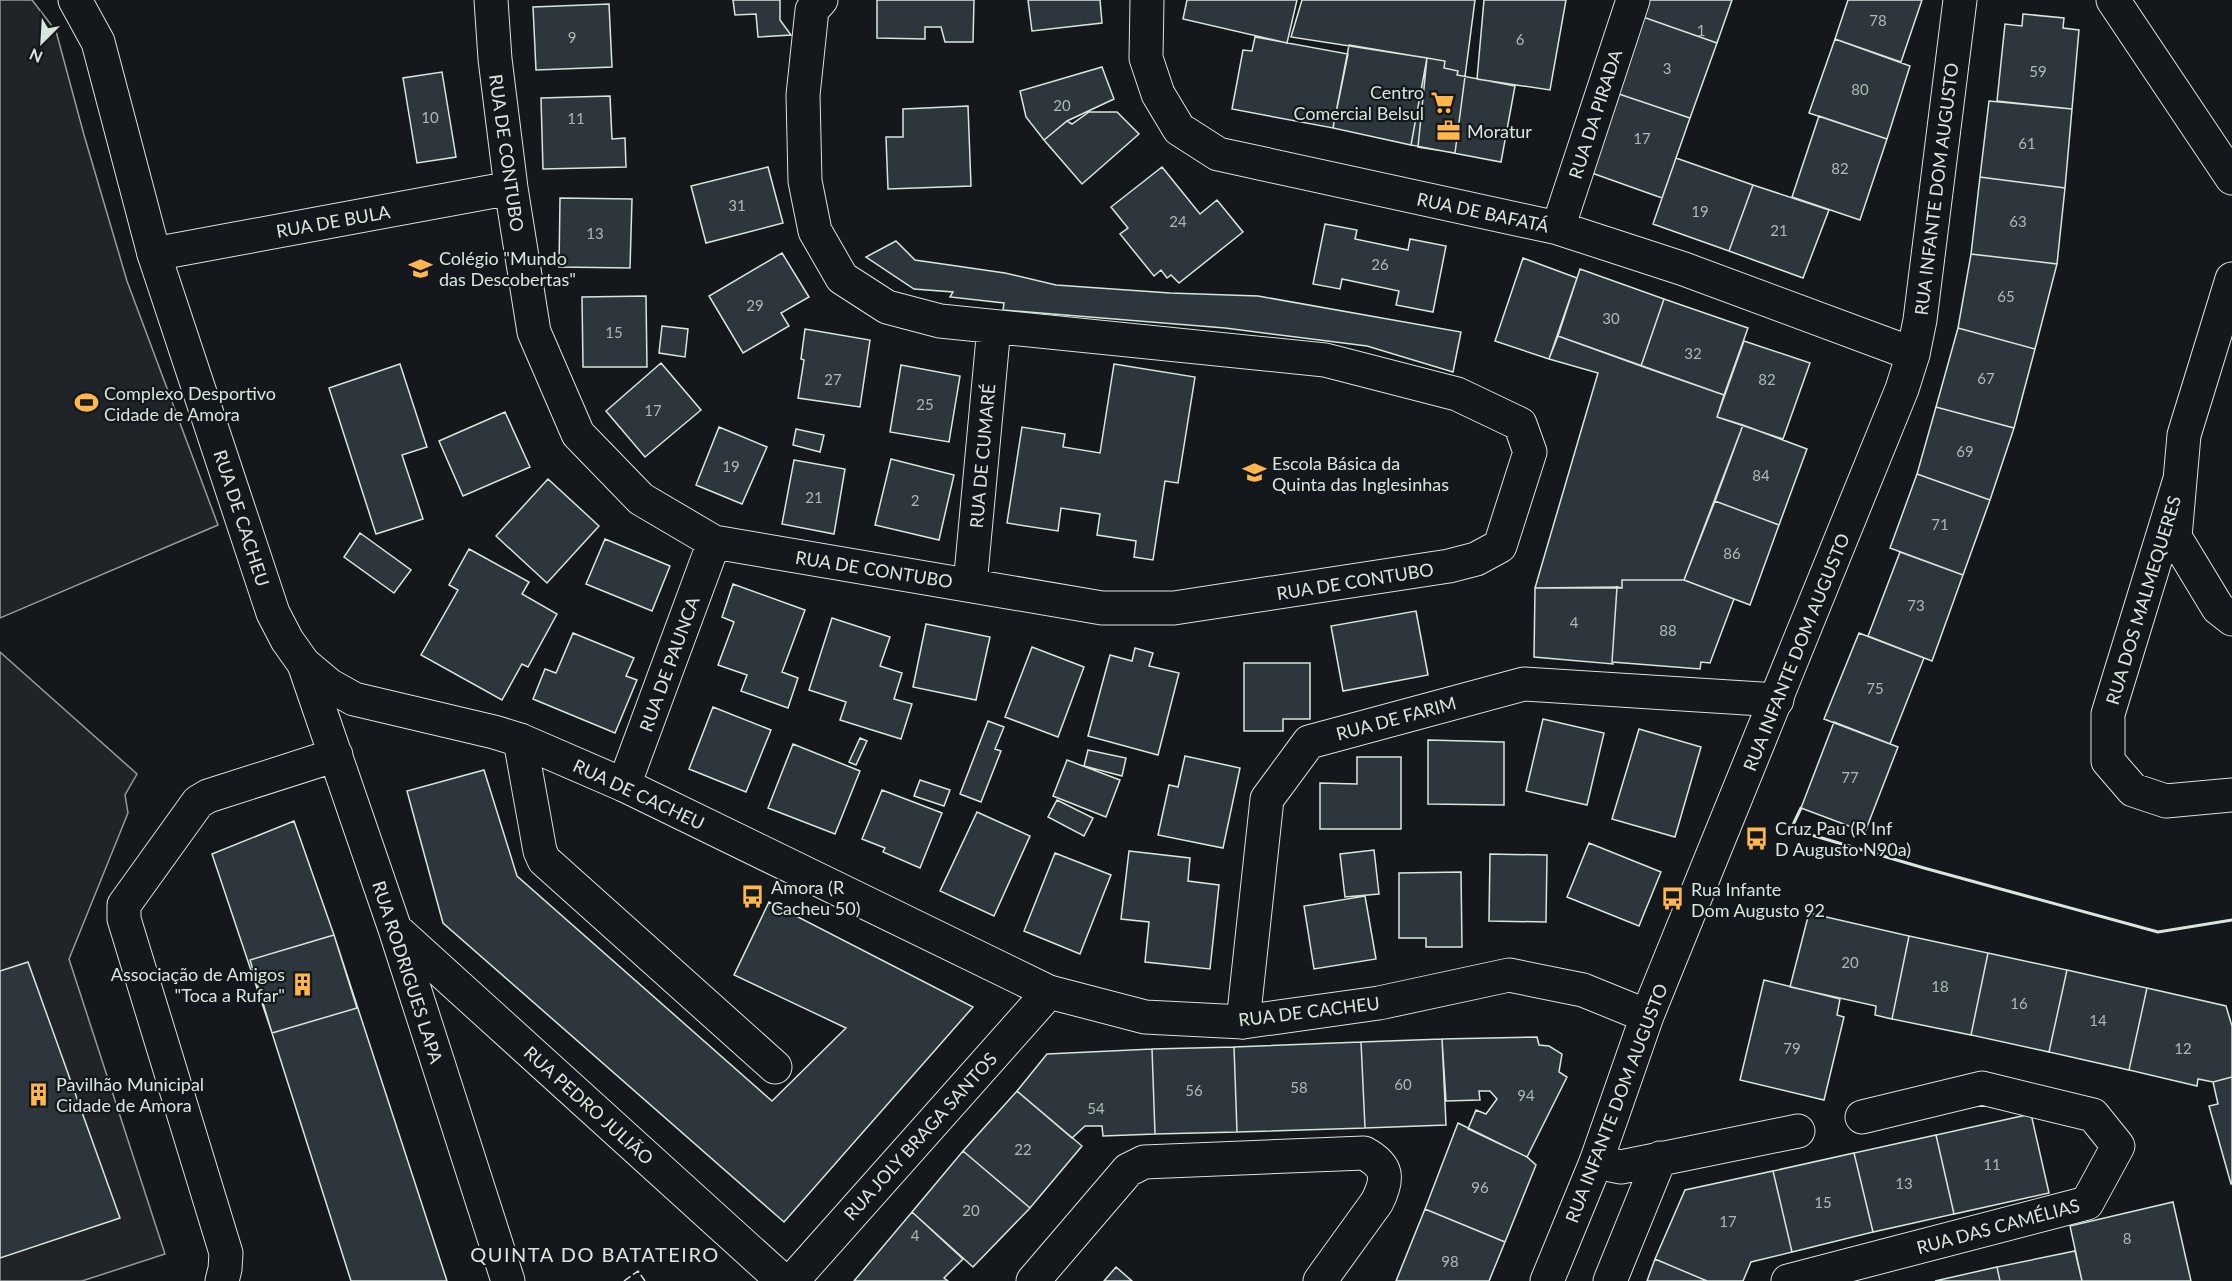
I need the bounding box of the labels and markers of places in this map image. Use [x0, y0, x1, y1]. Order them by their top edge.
place label: Centro Comercial Belsul [1293, 81, 1424, 124]
supermarket icon: Centro Comercial Belsul [1429, 89, 1455, 115]
office icon: Moratur [1436, 118, 1462, 144]
place label: Moratur [1467, 120, 1532, 142]
place label: Colégio "Mundo das Descobertas" [439, 247, 576, 290]
school or university icon: Colégio "Mundo das Descobertas" [408, 255, 434, 281]
place label: Complexo Desportivo Cidade de Amora [104, 382, 276, 425]
sports icon: Complexo Desportivo Cidade de Amora [73, 390, 99, 416]
place label: Escola Básica da Quinta das Inglesinhas [1272, 452, 1449, 495]
school or university icon: Escola Básica da Quinta das Inglesinhas [1241, 460, 1267, 486]
place label: Cruz Pau (R Inf D Augusto N90a) [1775, 817, 1911, 860]
bus stop icon: Cruz Pau (R Inf D Augusto N90a) [1744, 825, 1770, 851]
place label: Amora (R Cacheu 50) [771, 876, 860, 919]
place label: Rua Infante Dom Augusto 92 [1691, 878, 1825, 921]
bus stop icon: Amora (R Cacheu 50) [740, 884, 766, 910]
bus stop icon: Rua Infante Dom Augusto 92 [1660, 886, 1686, 912]
place label: Associação de Amigos "Toca a Rufar" [111, 963, 285, 1006]
building icon: Associação de Amigos "Toca a Rufar" [290, 971, 316, 997]
place label: Pavilhão Municipal Cidade de Amora [56, 1073, 204, 1116]
building icon: Pavilhão Municipal Cidade de Amora [25, 1081, 51, 1107]

